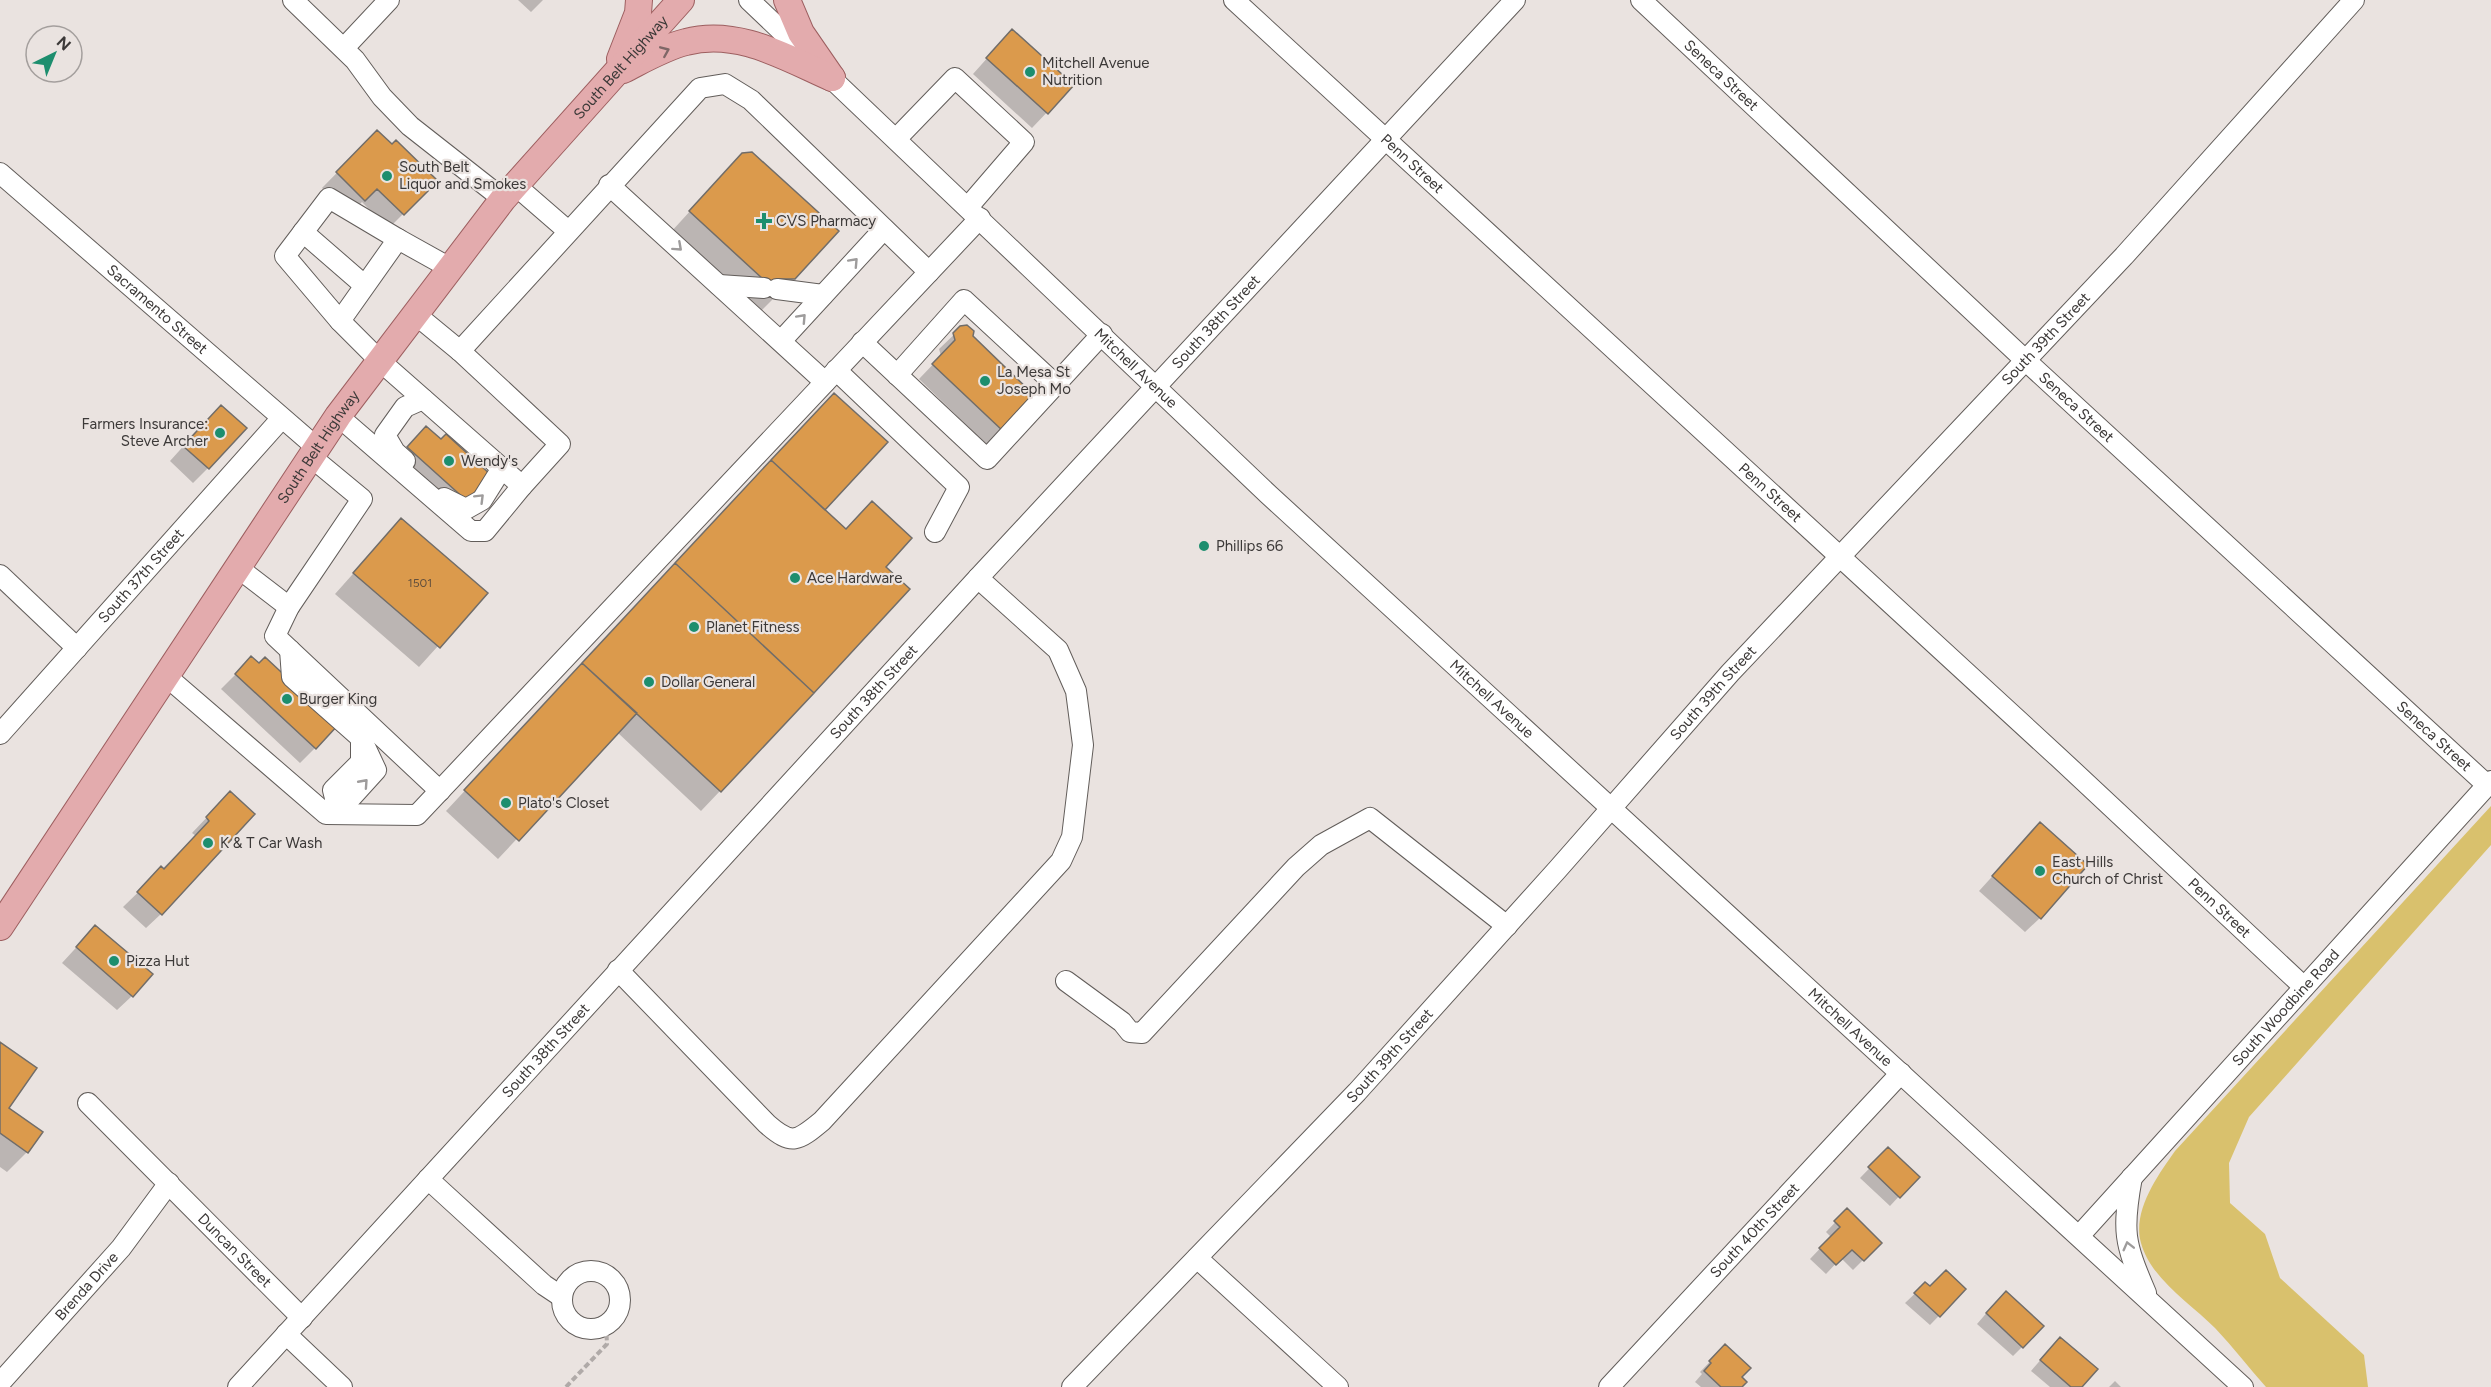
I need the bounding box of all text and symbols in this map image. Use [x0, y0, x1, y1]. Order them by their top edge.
street label: South Belt Highway [570, 12, 672, 123]
north arrow [24, 24, 84, 84]
text: N [53, 32, 75, 55]
street label: Seneca Street [1680, 36, 1763, 115]
one-way arrow [658, 46, 669, 58]
place label: Mitchell Avenue Nutrition [1042, 54, 1150, 89]
marker: Mitchell Avenue Nutrition [1023, 65, 1037, 79]
street label: Penn Street [1377, 130, 1448, 197]
place label: South Belt Liquor and Smokes [399, 158, 526, 193]
marker: South Belt Liquor and Smokes [380, 169, 394, 183]
place label: CVS Pharmacy [776, 212, 876, 230]
marker: CVS Pharmacy [757, 214, 771, 228]
one-way arrow [671, 240, 682, 251]
one-way arrow [847, 258, 858, 268]
street label: Sacramento Street [103, 261, 211, 358]
street label: South 38th Street [1168, 271, 1264, 372]
street label: South 39th Street [1998, 289, 2094, 389]
one-way arrow [795, 314, 806, 324]
street label: Mitchell Avenue [1091, 325, 1181, 412]
place label: La Mesa St Joseph Mo [997, 363, 1071, 398]
street label: Seneca Street [2035, 368, 2118, 446]
marker: La Mesa St Joseph Mo [978, 374, 992, 388]
street label: South Belt Highway [274, 387, 363, 507]
place label: Farmers Insurance: Steve Archer [82, 415, 208, 450]
marker: Farmers Insurance: Steve Archer [213, 426, 227, 440]
place label: Wendy's [461, 452, 518, 470]
marker: Wendy's [442, 454, 456, 468]
street label: Penn Street [1735, 459, 1806, 526]
one-way arrow [473, 494, 484, 505]
street label: South 37th Street [94, 525, 188, 627]
place label: Phillips 66 [1216, 537, 1284, 555]
marker: Phillips 66 [1197, 539, 1211, 553]
place label: Ace Hardware [807, 569, 902, 587]
marker: Ace Hardware [788, 571, 802, 585]
house number: 1501 [408, 576, 432, 590]
place label: Planet Fitness [706, 618, 799, 636]
marker: Planet Fitness [687, 620, 701, 634]
street label: South 38th Street [826, 641, 922, 743]
street label: South 39th Street [1666, 642, 1760, 744]
street label: Mitchell Avenue [1446, 656, 1538, 742]
place label: Dollar General [661, 673, 755, 691]
marker: Dollar General [642, 675, 656, 689]
place label: Burger King [299, 690, 377, 708]
marker: Burger King [280, 692, 294, 706]
street label: Seneca Street [2393, 697, 2475, 775]
one-way arrow [357, 779, 368, 790]
place label: Plato's Closet [518, 794, 610, 812]
marker: Plato's Closet [499, 796, 513, 810]
place label: K & T Car Wash [220, 834, 322, 852]
marker: K & T Car Wash [201, 836, 215, 850]
place label: East Hills Church of Christ [2052, 853, 2163, 888]
marker: East Hills Church of Christ [2033, 864, 2047, 878]
street label: Penn Street [2184, 874, 2255, 942]
street label: South Woodbine Road [2228, 946, 2343, 1070]
place label: Pizza Hut [126, 952, 190, 970]
marker: Pizza Hut [107, 954, 121, 968]
street label: Mitchell Avenue [1804, 984, 1896, 1070]
street label: South 38th Street [498, 999, 594, 1101]
street label: South 39th Street [1343, 1005, 1437, 1106]
street label: South 40th Street [1706, 1179, 1803, 1281]
street label: Duncan Street [194, 1210, 276, 1291]
one-way arrow [2123, 1241, 2135, 1252]
street label: Brenda Drive [51, 1248, 122, 1324]

